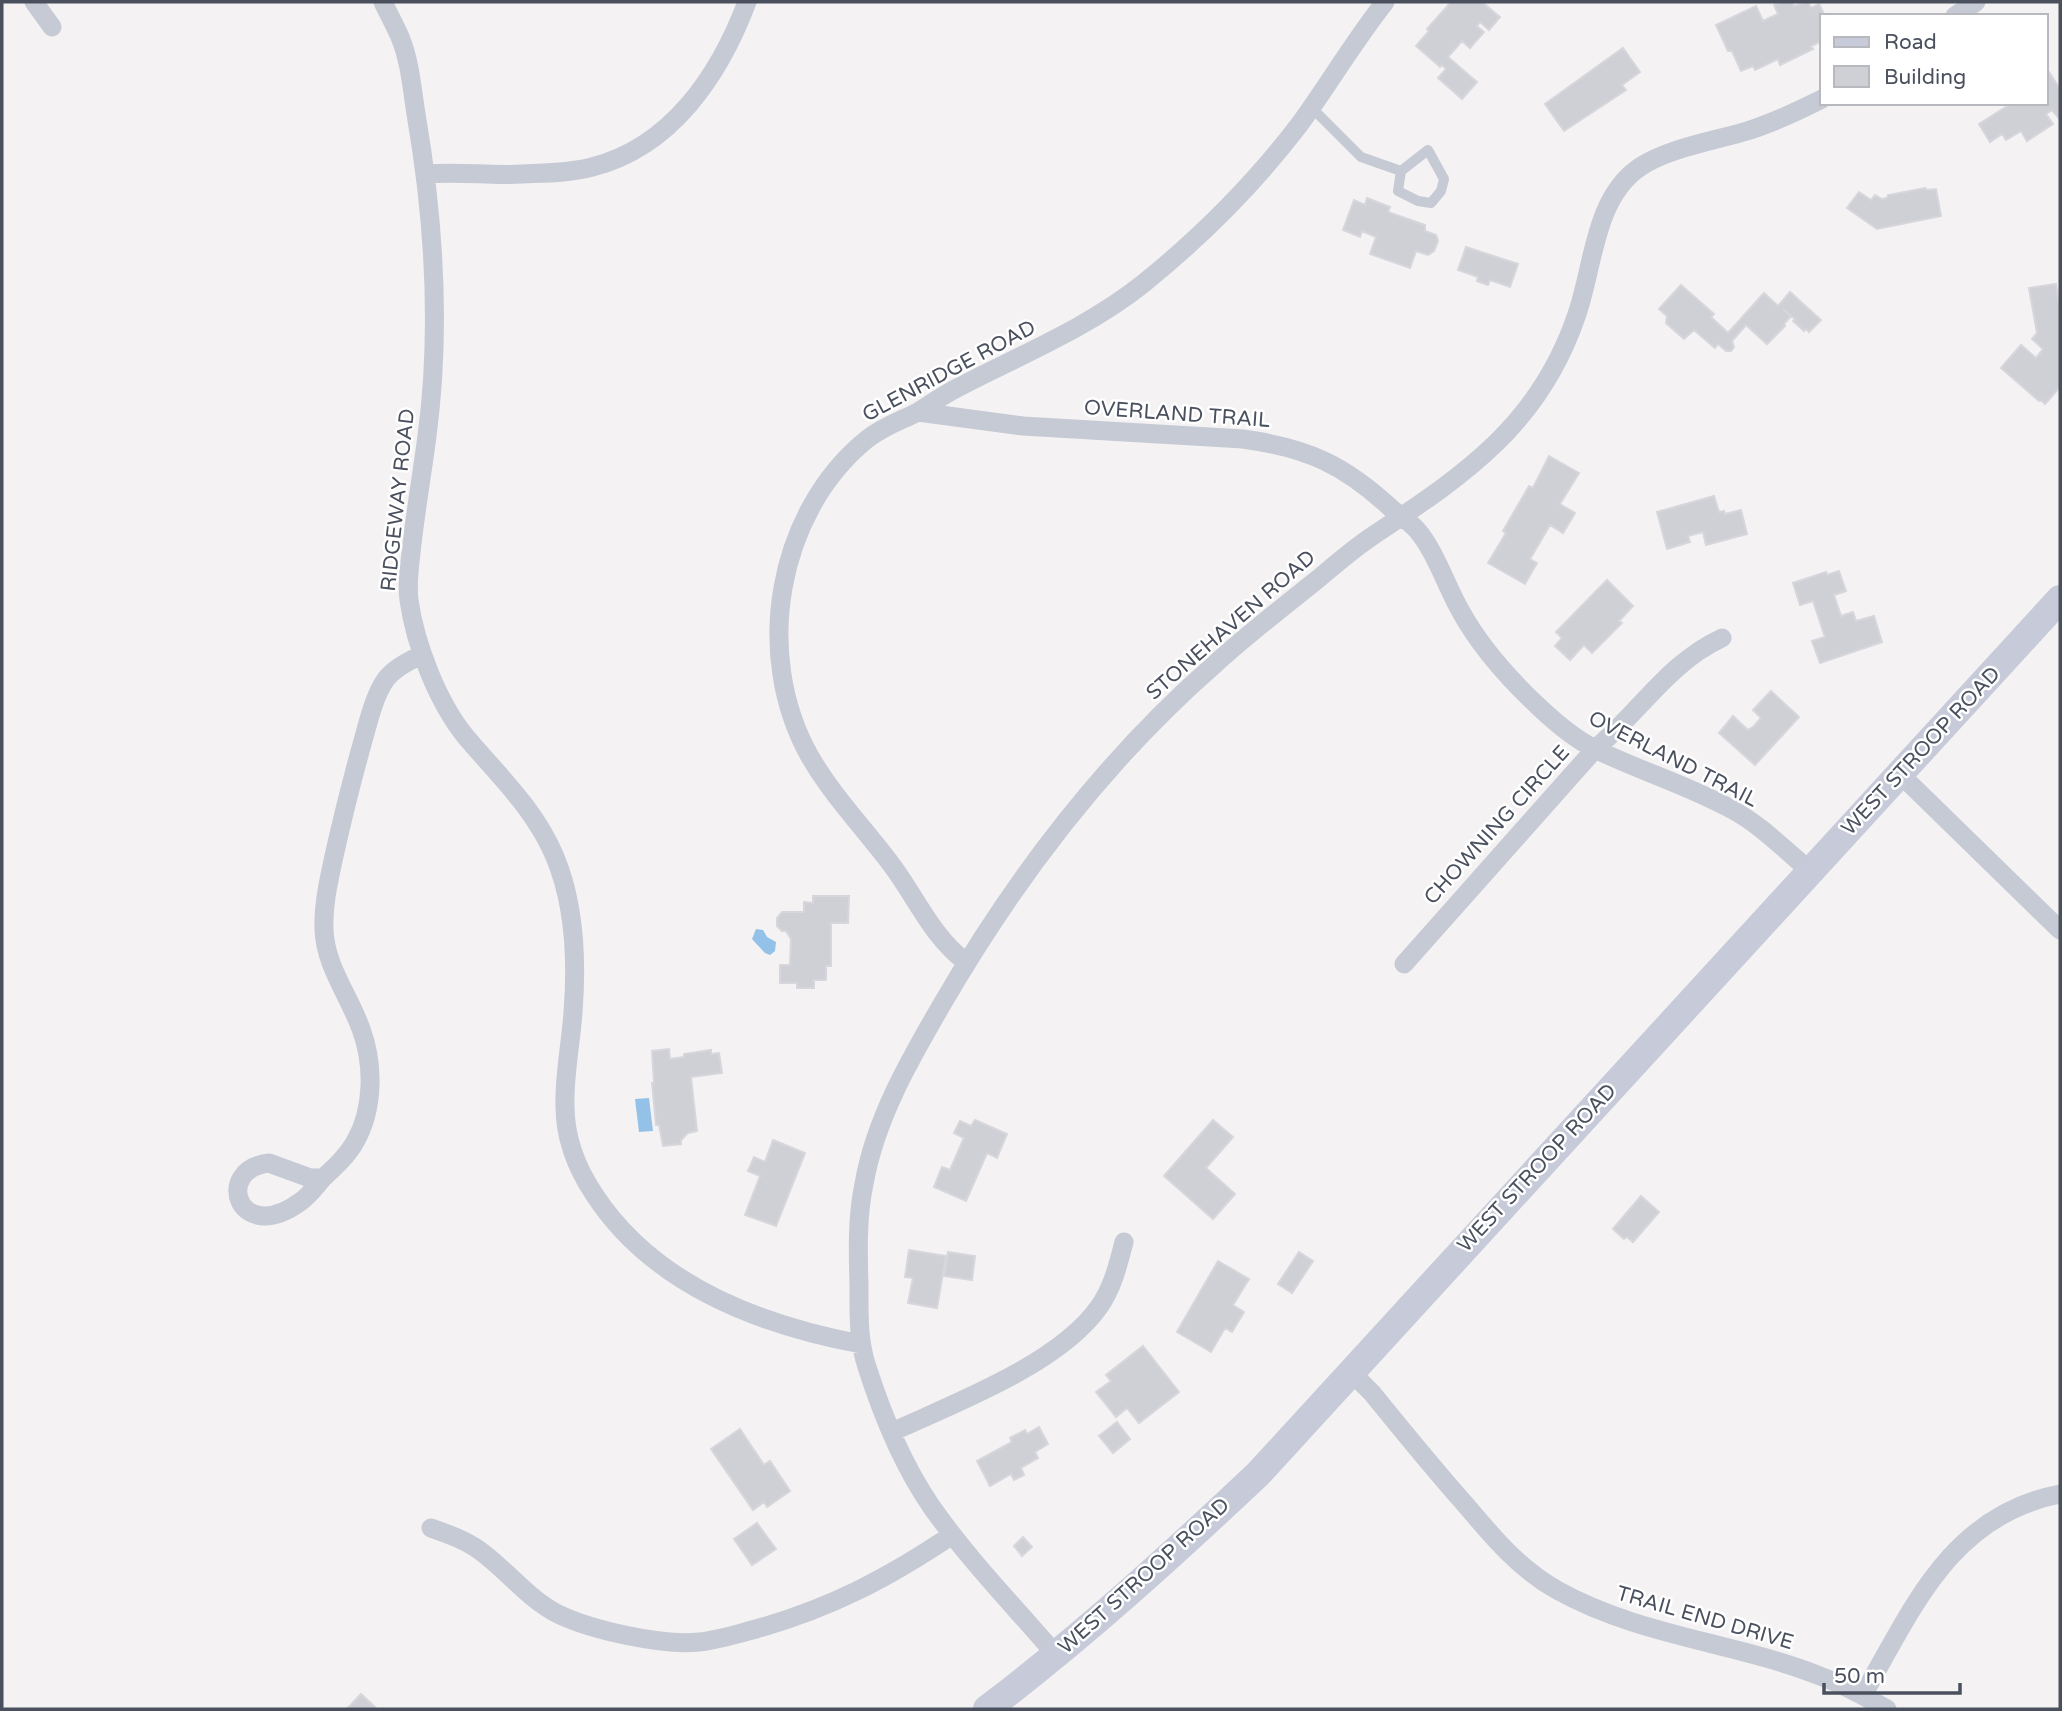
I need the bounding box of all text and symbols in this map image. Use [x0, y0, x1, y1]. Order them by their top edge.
legend [1820, 14, 2048, 105]
text: Road [1884, 30, 1937, 55]
text: Building [1884, 65, 1966, 90]
street label: GLENRIDGE ROAD [858, 315, 1040, 427]
street label: OVERLAND TRAIL [1083, 395, 1271, 433]
street label: RIDGEWAY ROAD [376, 407, 420, 593]
street label: STONEHAVEN ROAD [1141, 545, 1321, 705]
street label: WEST STROOP ROAD [1836, 661, 2006, 841]
street label: OVERLAND TRAIL [1584, 706, 1762, 812]
street label: CHOWNING CIRCLE [1419, 740, 1575, 910]
street label: WEST STROOP ROAD [1452, 1078, 1622, 1258]
street label: WEST STROOP ROAD [1053, 1493, 1235, 1659]
street label: TRAIL END DRIVE [1614, 1581, 1796, 1655]
scale bar [1824, 1652, 1960, 1696]
text: 50 m [1834, 1664, 1885, 1689]

